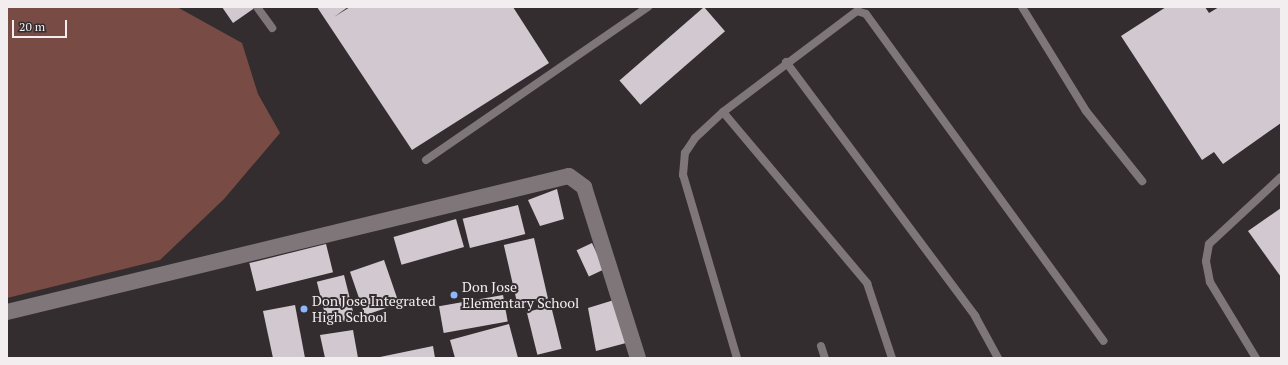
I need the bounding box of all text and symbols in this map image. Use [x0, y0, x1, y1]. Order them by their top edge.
scale bar [14, 12, 69, 38]
text: 20 m [19, 19, 45, 34]
place label: Don Jose Elementary School [462, 279, 579, 312]
marker: Don Jose Elementary School [449, 290, 459, 300]
place label: Don Jose Integrated High School [312, 293, 436, 326]
marker: Don Jose Integrated High School [299, 304, 309, 314]

